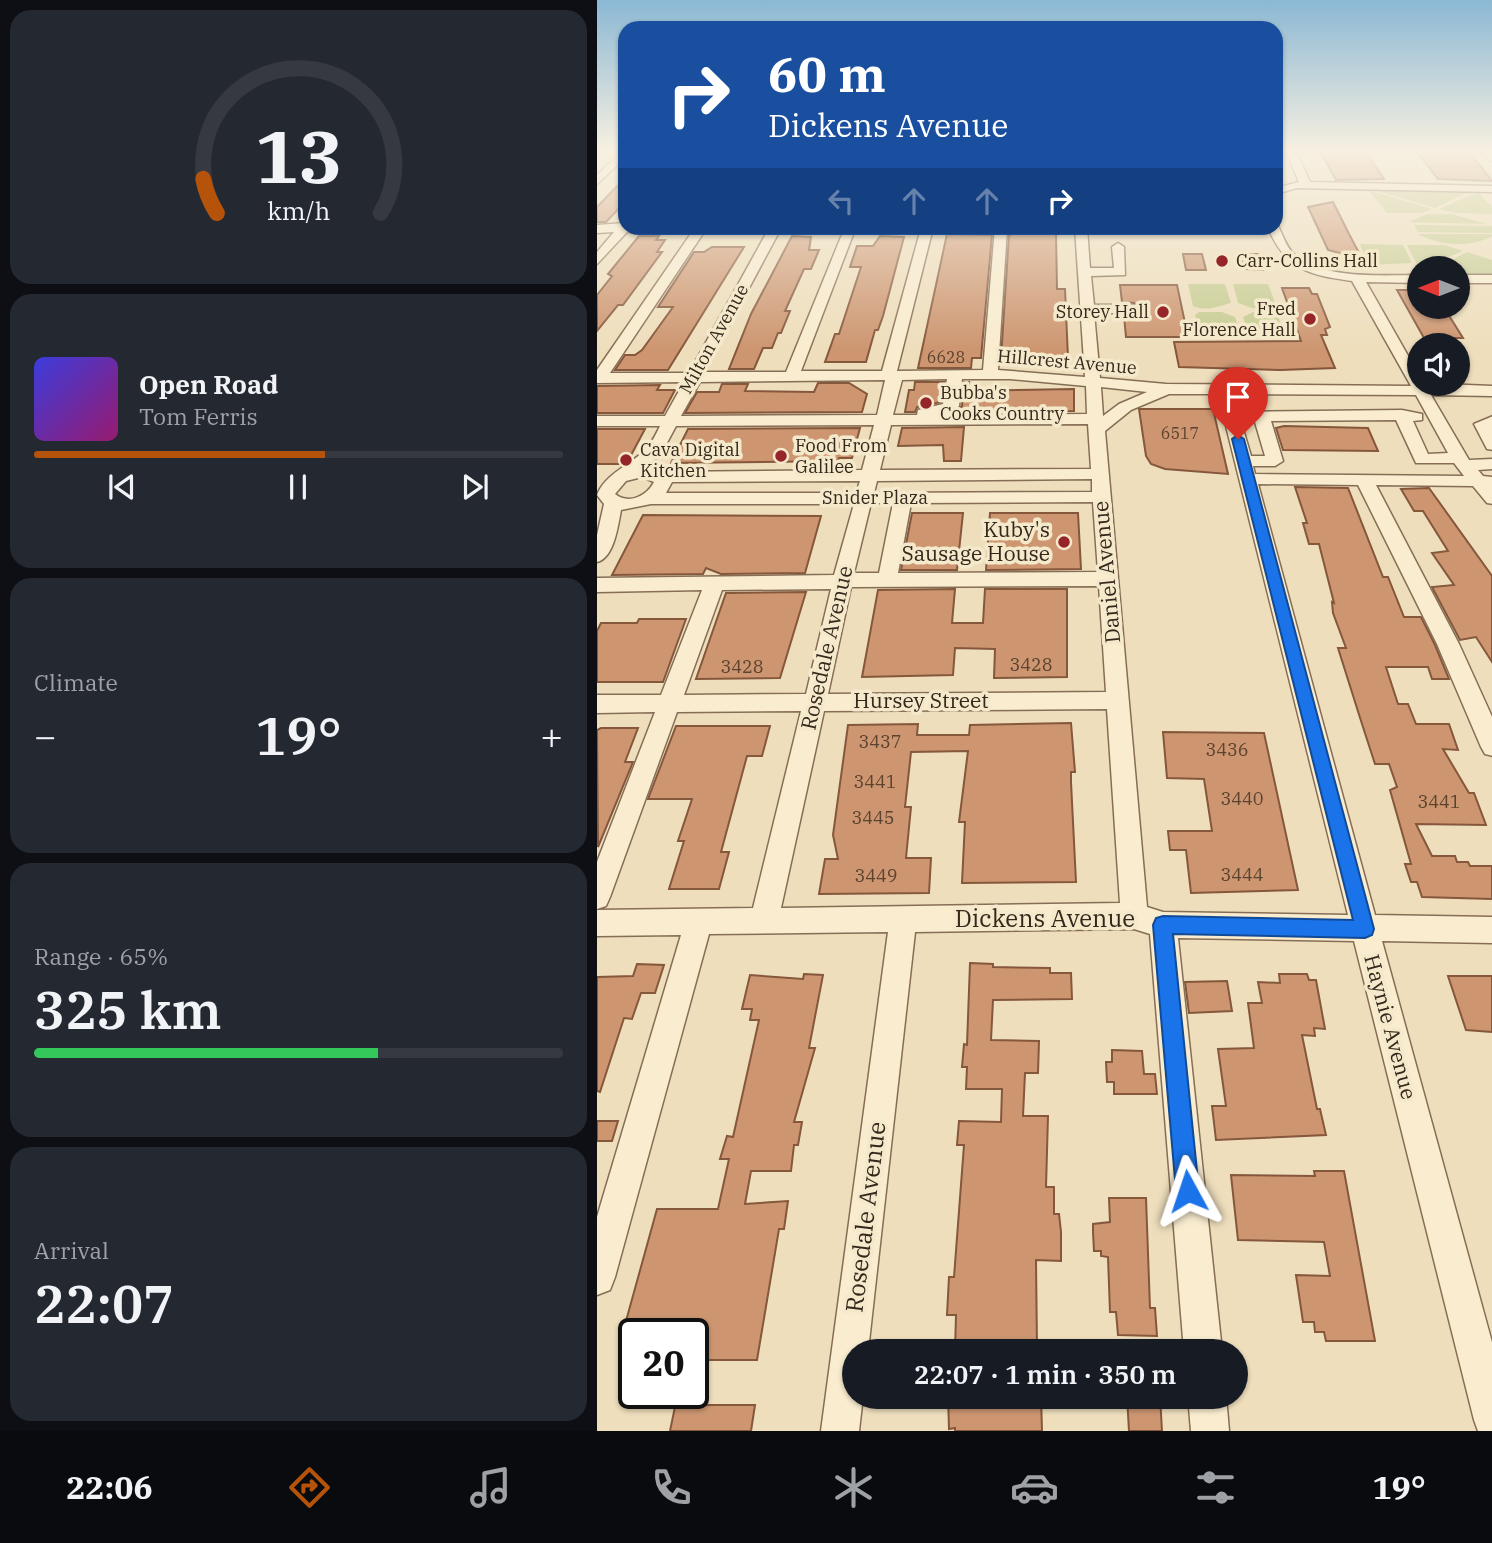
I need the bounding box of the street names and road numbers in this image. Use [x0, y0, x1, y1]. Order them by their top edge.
street label: Milton Avenue [674, 280, 753, 398]
street label: Hillcrest Avenue [996, 344, 1138, 379]
street label: Snider Plaza [822, 486, 928, 509]
street label: Daniel Avenue [1086, 500, 1126, 644]
street label: Rosedale Avenue [794, 563, 859, 733]
street label: Hursey Street [853, 686, 989, 714]
street label: Dickens Avenue [955, 902, 1135, 934]
street label: Haynie Avenue [1358, 951, 1424, 1102]
street label: Rosedale Avenue [837, 1120, 893, 1314]

